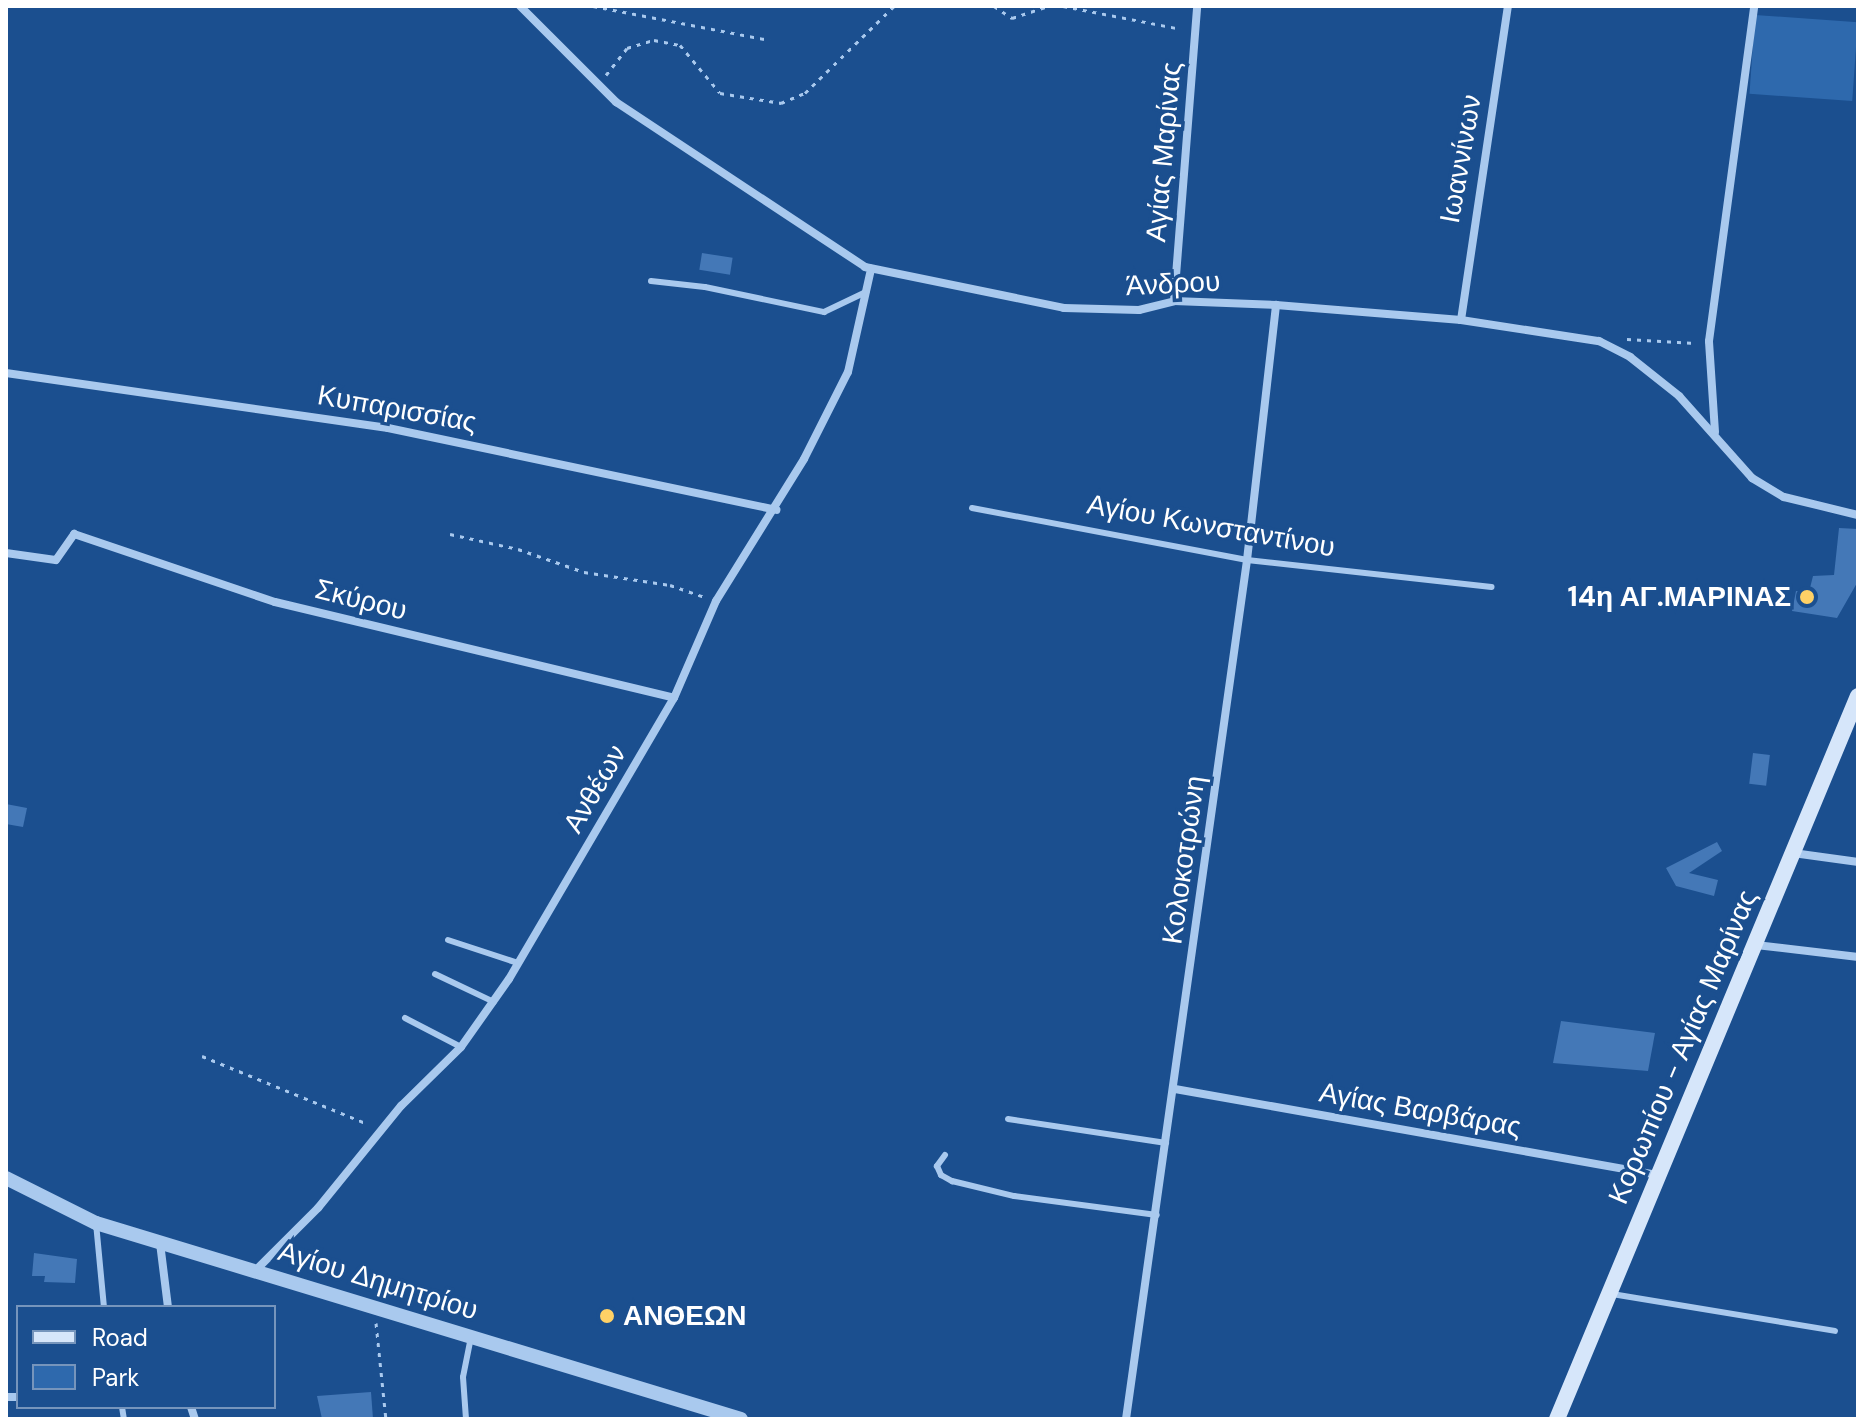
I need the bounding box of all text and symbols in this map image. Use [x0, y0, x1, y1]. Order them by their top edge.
street label: Αγίας Μαρίνας [1139, 60, 1189, 244]
street label: Ιωαννίνων [1433, 92, 1489, 226]
street label: Άνδρου [1125, 265, 1221, 303]
street label: Κυπαρισσίας [315, 378, 479, 440]
street label: Αγίου Κωνσταντίνου [1084, 488, 1338, 564]
street label: Σκύρου [312, 572, 410, 628]
place label: 14η ΑΓ.ΜΑΡΙΝΑΣ [1568, 580, 1791, 614]
marker: 14η ΑΓ.ΜΑΡΙΝΑΣ [1798, 588, 1816, 606]
street label: Ανθέων [556, 739, 634, 839]
street label: Κολοκοτρώνη [1156, 774, 1212, 946]
street label: Κορωπίου - Αγίας Μαρίνας [1602, 885, 1764, 1209]
street label: Αγίας Βαρβάρας [1317, 1076, 1523, 1144]
street label: Αγίου Δημητρίου [274, 1235, 482, 1327]
place label: ΑΝΘΕΩΝ [623, 1299, 747, 1333]
legend [16, 1305, 276, 1409]
marker: ΑΝΘΕΩΝ [598, 1307, 616, 1325]
text: Road [92, 1322, 148, 1353]
text: Park [92, 1362, 139, 1393]

